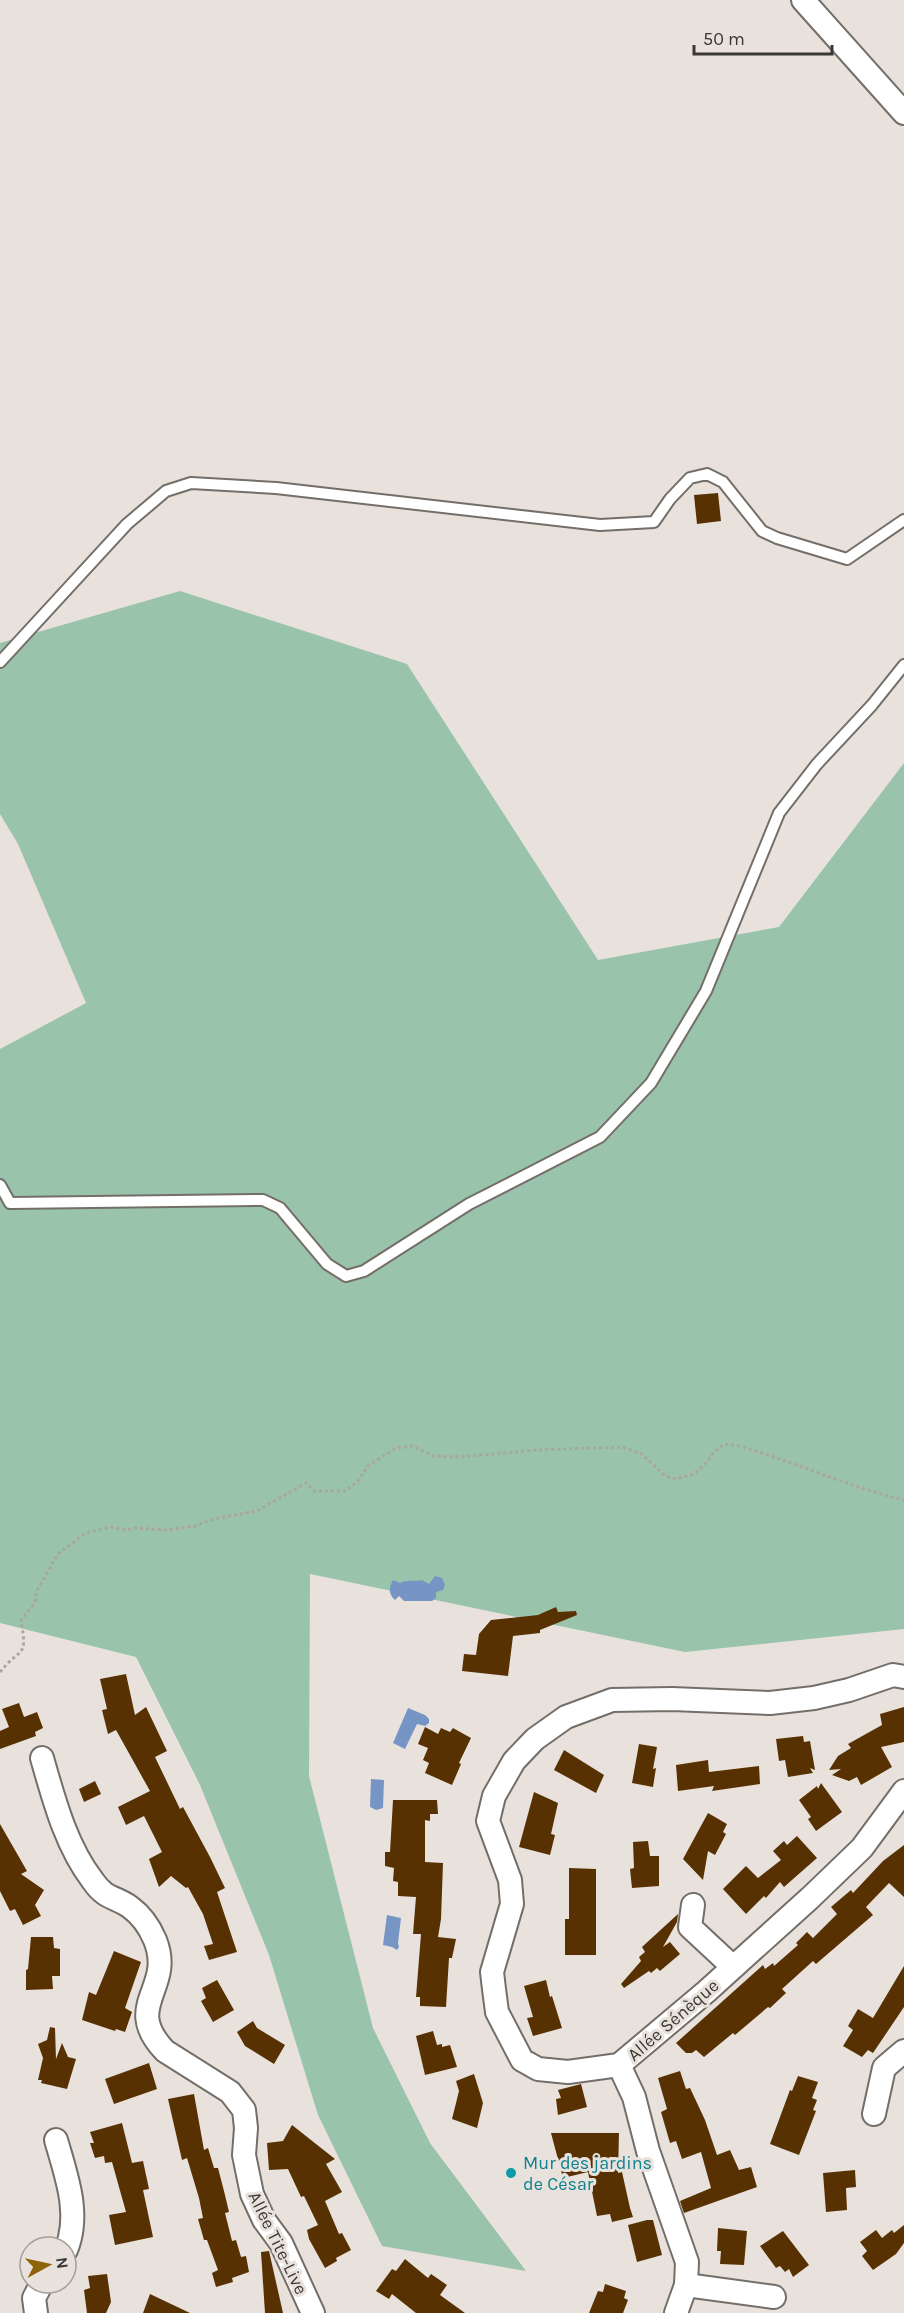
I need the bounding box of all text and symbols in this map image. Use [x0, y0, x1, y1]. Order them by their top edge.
scale bar [694, 18, 832, 56]
text: 50 m [703, 28, 745, 50]
street label: Allée Sénèque [623, 1974, 723, 2066]
place label: Mur des jardins de César [523, 2152, 652, 2195]
marker: Mur des jardins de César [504, 2166, 518, 2180]
street label: Allée Tite-Live [244, 2188, 312, 2298]
north arrow [18, 2235, 78, 2295]
text: N [52, 2256, 73, 2270]

